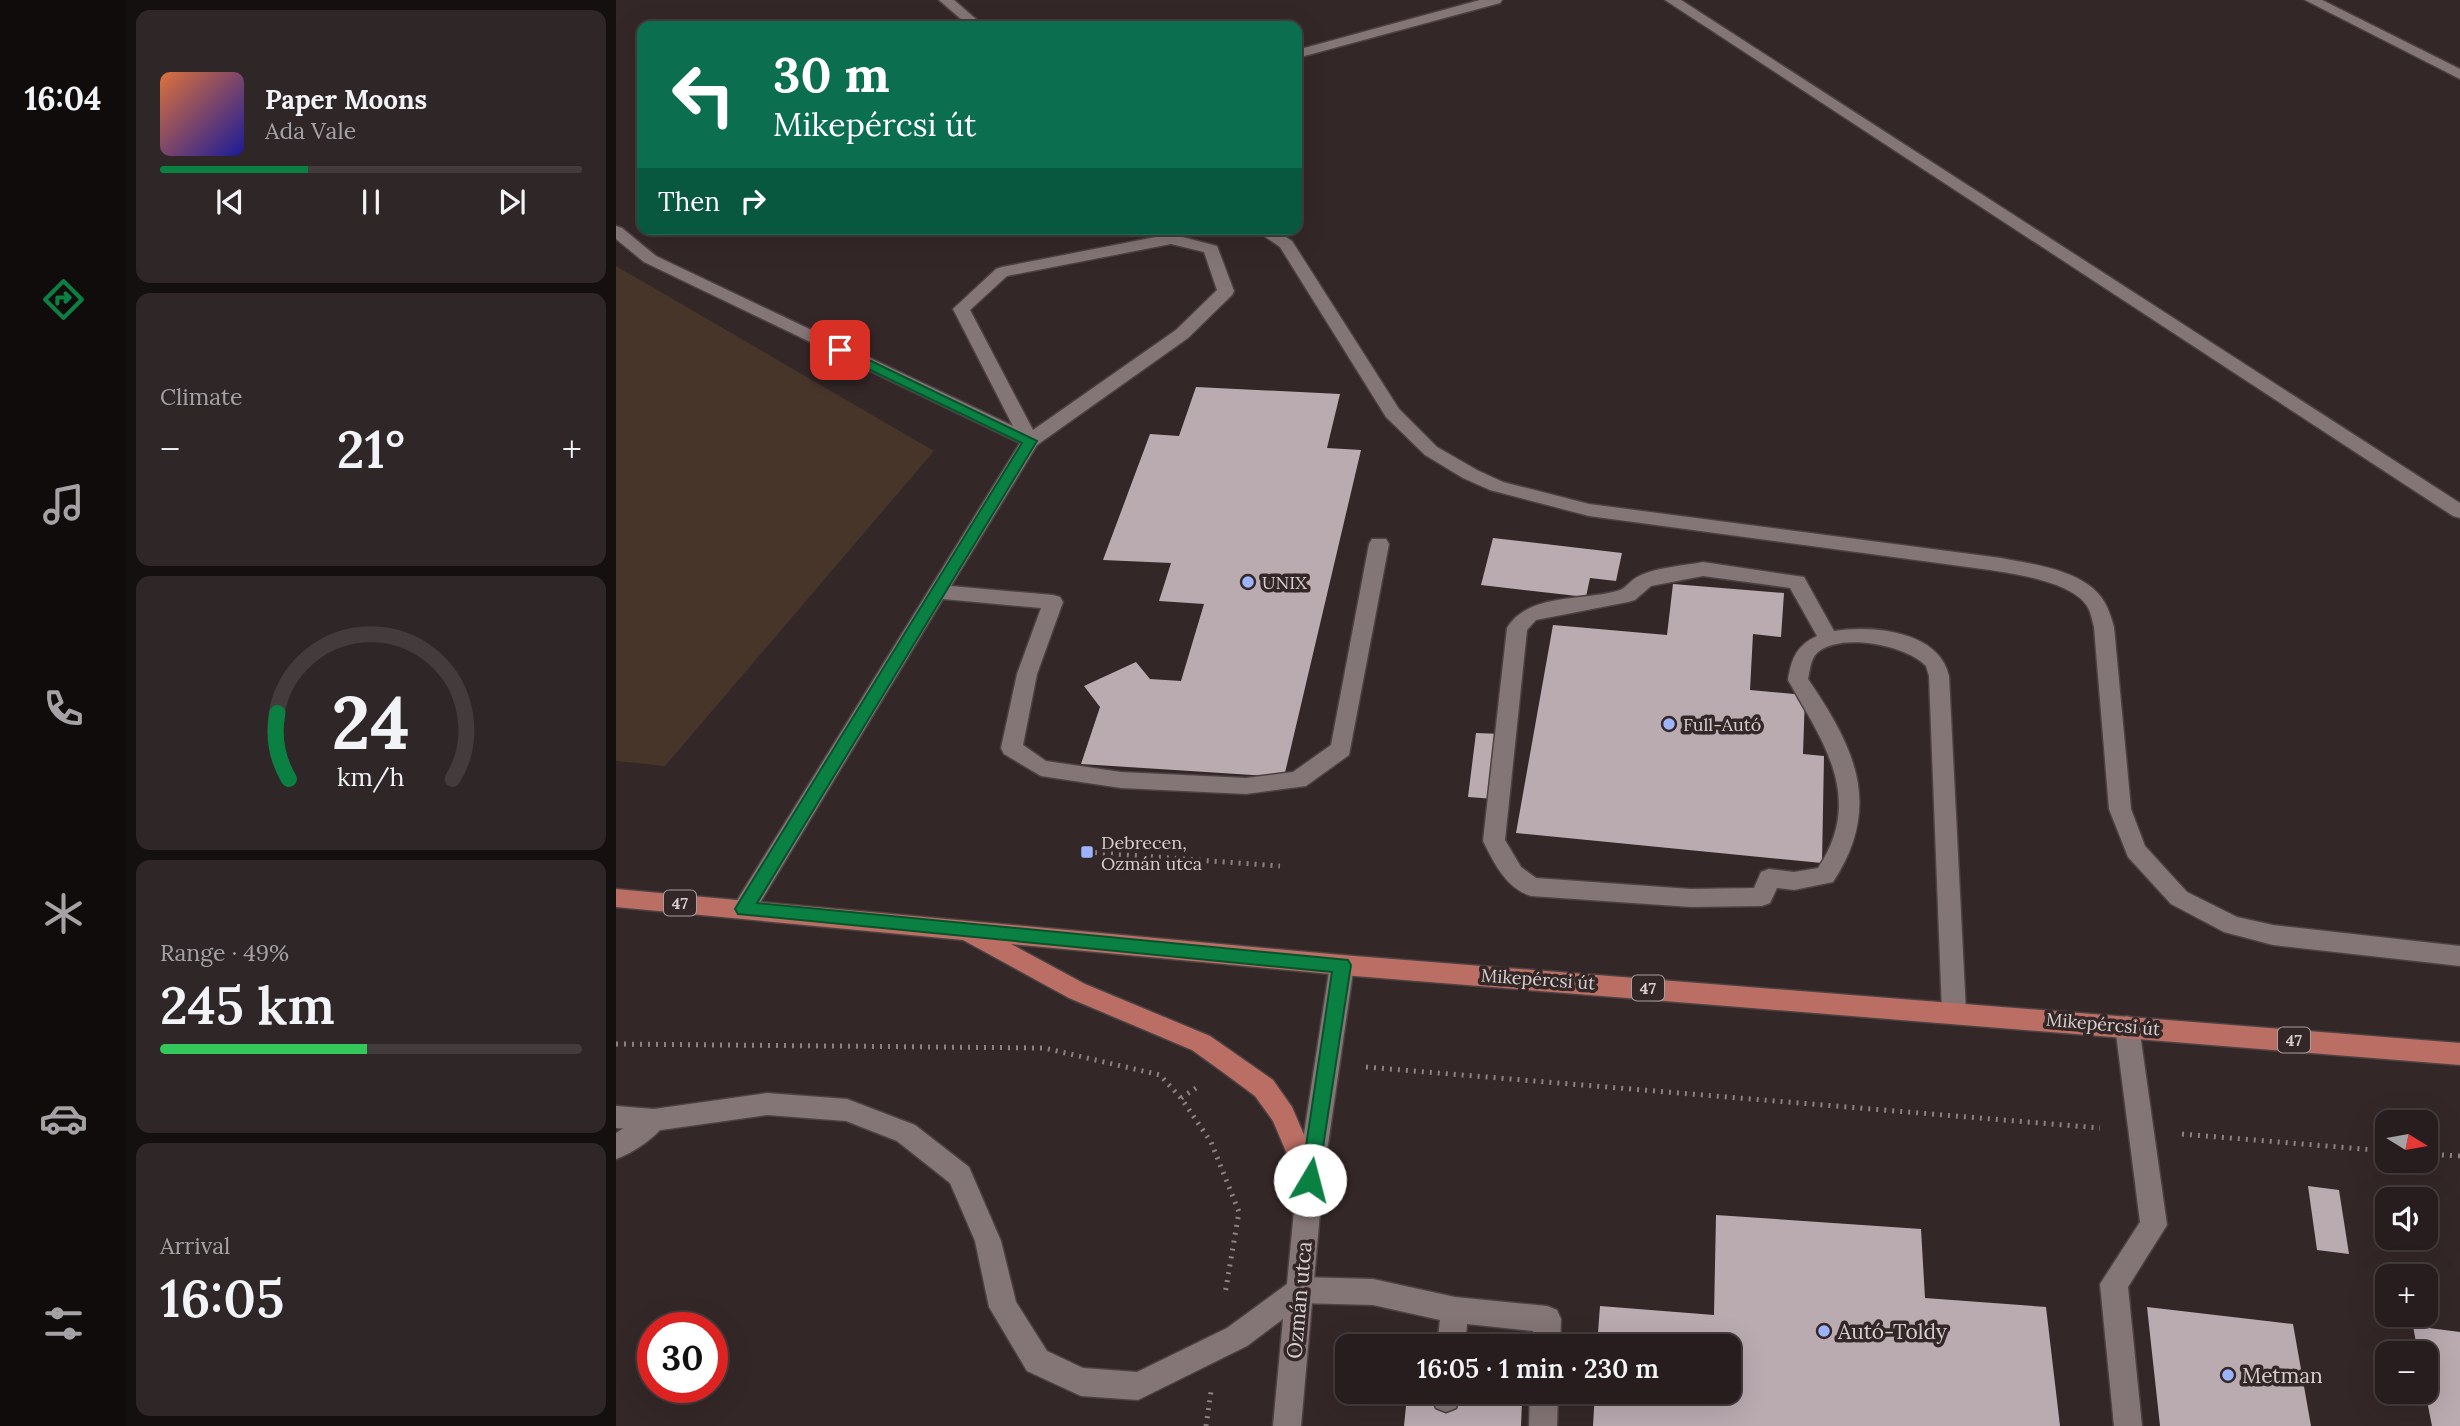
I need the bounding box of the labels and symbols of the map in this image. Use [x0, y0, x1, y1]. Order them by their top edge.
pin [810, 320, 870, 380]
place label: UNIX [1262, 571, 1307, 594]
marker: UNIX [1240, 574, 1256, 590]
place label: Full-Autó [1683, 713, 1761, 736]
marker: Full-Autó [1661, 716, 1677, 732]
place label: Debrecen, Ozmán utca [1101, 831, 1202, 875]
marker: Debrecen, Ozmán utca [1079, 844, 1095, 860]
road number: 47 [664, 890, 696, 916]
street label: Mikepércsi út [1480, 964, 1596, 994]
road number: 47 [1632, 976, 1664, 1000]
street label: Mikepércsi út [2045, 1008, 2161, 1040]
road number: 47 [2278, 1028, 2310, 1052]
north arrow [2375, 1110, 2438, 1172]
position arrow [1273, 1143, 1347, 1217]
street label: Ozmán utca [1280, 1240, 1318, 1360]
speed limit sign: 30 [637, 1312, 728, 1403]
place label: Autó-Toldy [1837, 1318, 1947, 1345]
marker: Autó-Toldy [1816, 1323, 1832, 1339]
place label: Metman [2242, 1362, 2323, 1389]
marker: Metman [2220, 1367, 2236, 1383]

